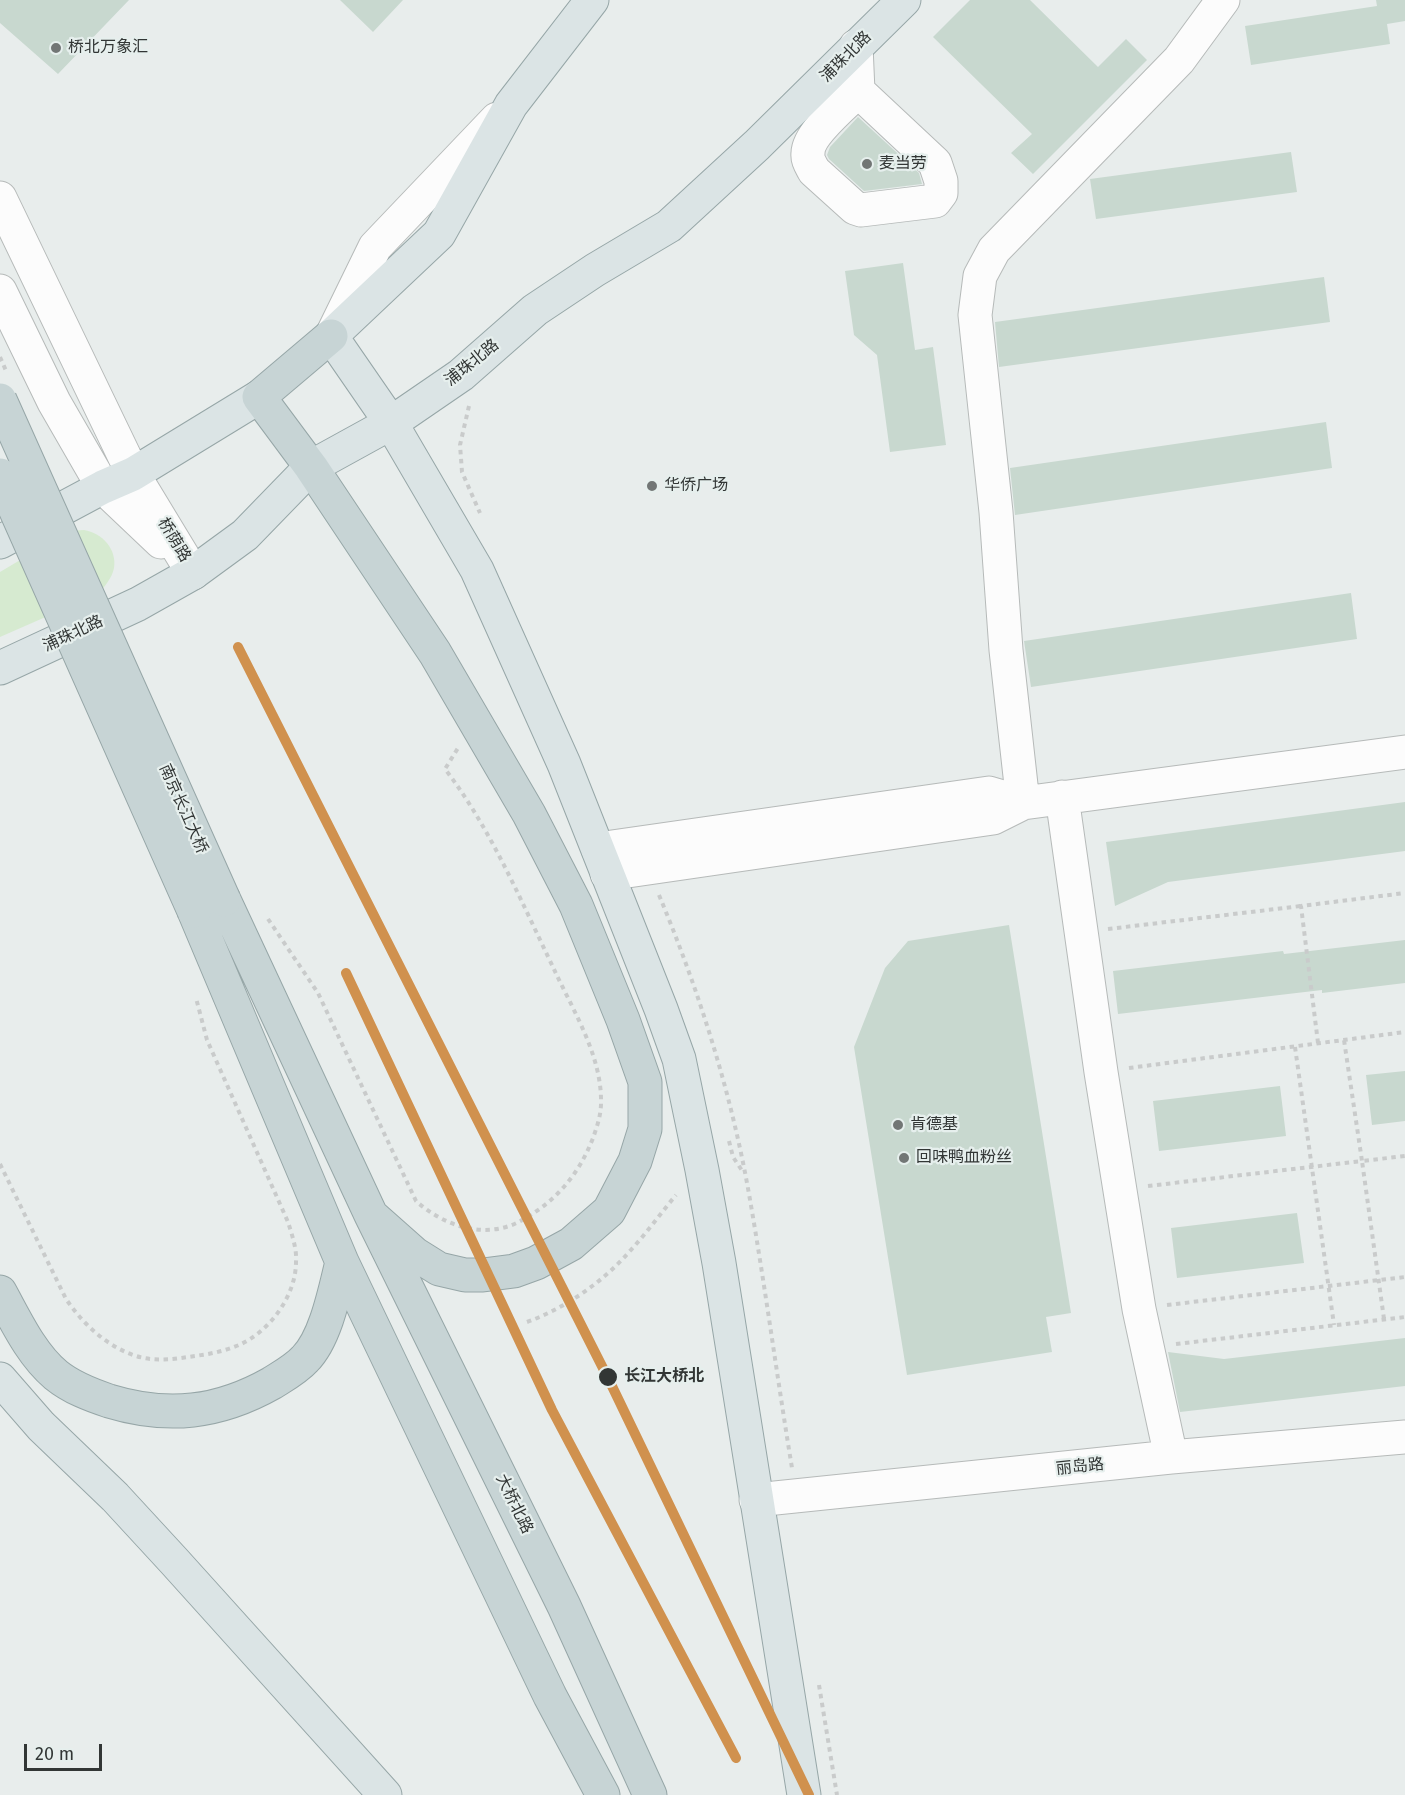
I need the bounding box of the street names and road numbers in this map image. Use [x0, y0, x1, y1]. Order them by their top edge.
street label: 浦珠北路 [817, 28, 875, 86]
street label: 浦珠北路 [441, 335, 503, 391]
street label: 桥荫路 [153, 514, 195, 566]
street label: 浦珠北路 [40, 612, 106, 656]
street label: 南京长江大桥 [155, 761, 211, 857]
street label: 丽岛路 [1055, 1455, 1105, 1479]
street label: 大桥北路 [491, 1471, 537, 1537]

